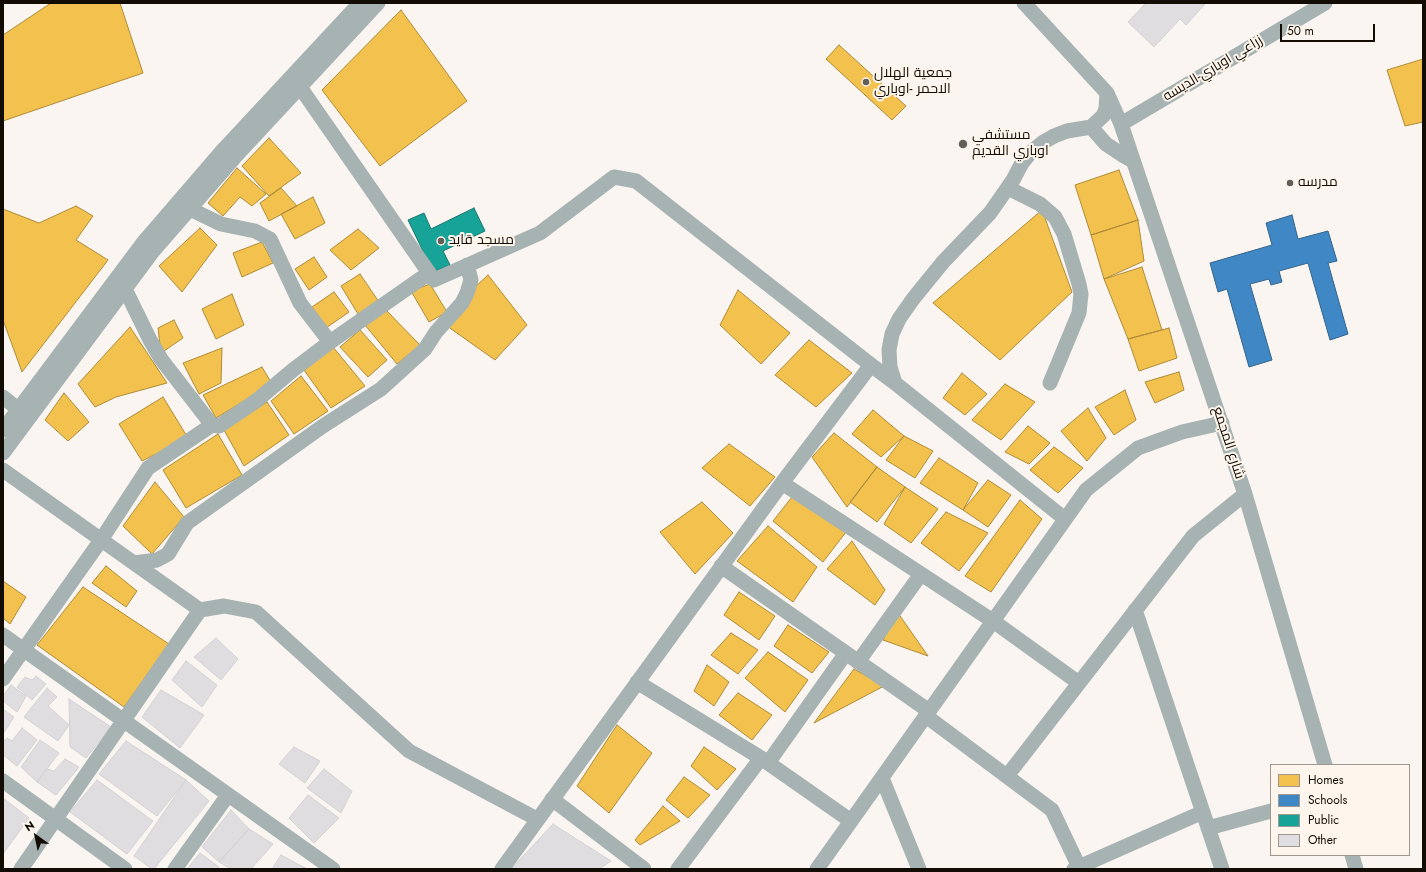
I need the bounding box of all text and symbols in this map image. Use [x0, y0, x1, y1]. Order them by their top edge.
scale bar [1282, 16, 1377, 42]
text: 50 m [1287, 22, 1314, 40]
street label: زراعي اوباري-الديسه [1160, 33, 1266, 105]
place label: جمعية الهلال الاحمر -اوباري [874, 66, 952, 98]
marker: جمعية الهلال الاحمر -اوباري [861, 77, 871, 87]
place label: مستشفي اوباري القديم [972, 128, 1049, 160]
marker: مستشفي اوباري القديم [957, 138, 969, 150]
place label: مدرسه [1298, 175, 1338, 191]
marker: مدرسه [1285, 178, 1295, 188]
place label: مسجد قايد [449, 233, 514, 249]
marker: مسجد قايد [436, 236, 446, 246]
street label: شارع المجمع [1208, 405, 1248, 481]
legend [1270, 764, 1410, 856]
text: Homes [1308, 771, 1344, 789]
text: Schools [1308, 791, 1347, 809]
text: Public [1308, 811, 1339, 829]
north arrow [16, 816, 56, 856]
text: N [21, 817, 37, 835]
text: Other [1308, 831, 1337, 849]

